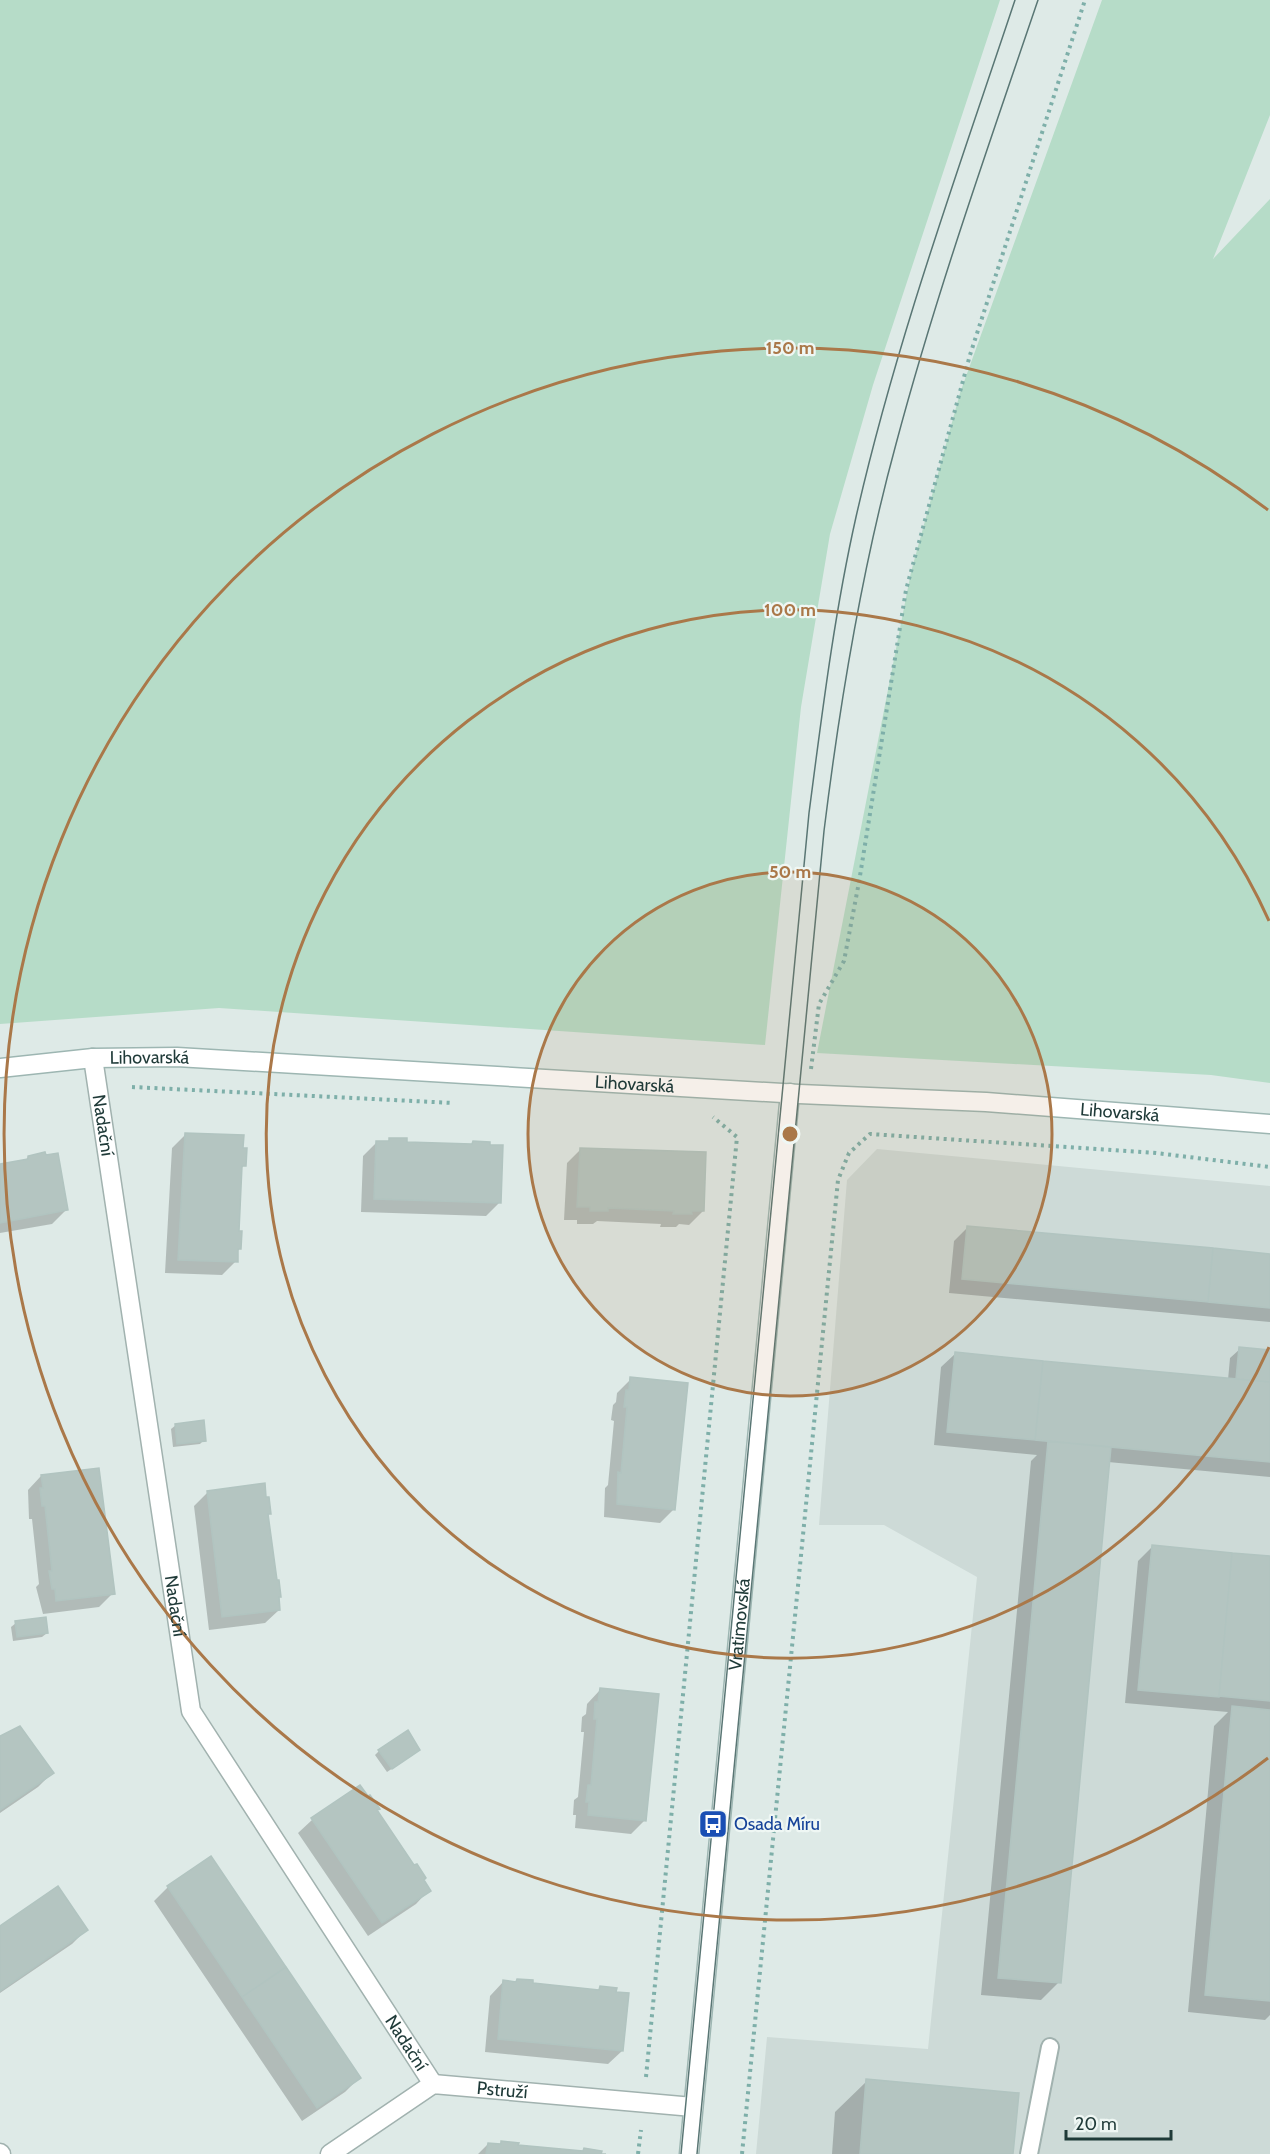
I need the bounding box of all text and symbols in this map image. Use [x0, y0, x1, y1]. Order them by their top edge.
text: 150 m [766, 337, 814, 359]
text: 100 m [764, 599, 816, 621]
text: 50 m [769, 861, 811, 883]
street label: Lihovarská [110, 1046, 190, 1069]
street label: Lihovarská [594, 1071, 675, 1098]
street label: Nadační [88, 1093, 119, 1158]
street label: Lihovarská [1079, 1098, 1161, 1126]
centre of rings [780, 1124, 800, 1144]
street label: Nadační [160, 1574, 191, 1638]
street label: Vratimovská [724, 1577, 755, 1672]
bus stop icon: Osada Míru [697, 1808, 729, 1840]
place label: Osada Míru [734, 1813, 820, 1835]
street label: Nadační [380, 2011, 433, 2075]
street label: Pstruží [476, 2077, 529, 2103]
scale bar [1066, 2103, 1171, 2141]
text: 20 m [1075, 2113, 1117, 2135]

